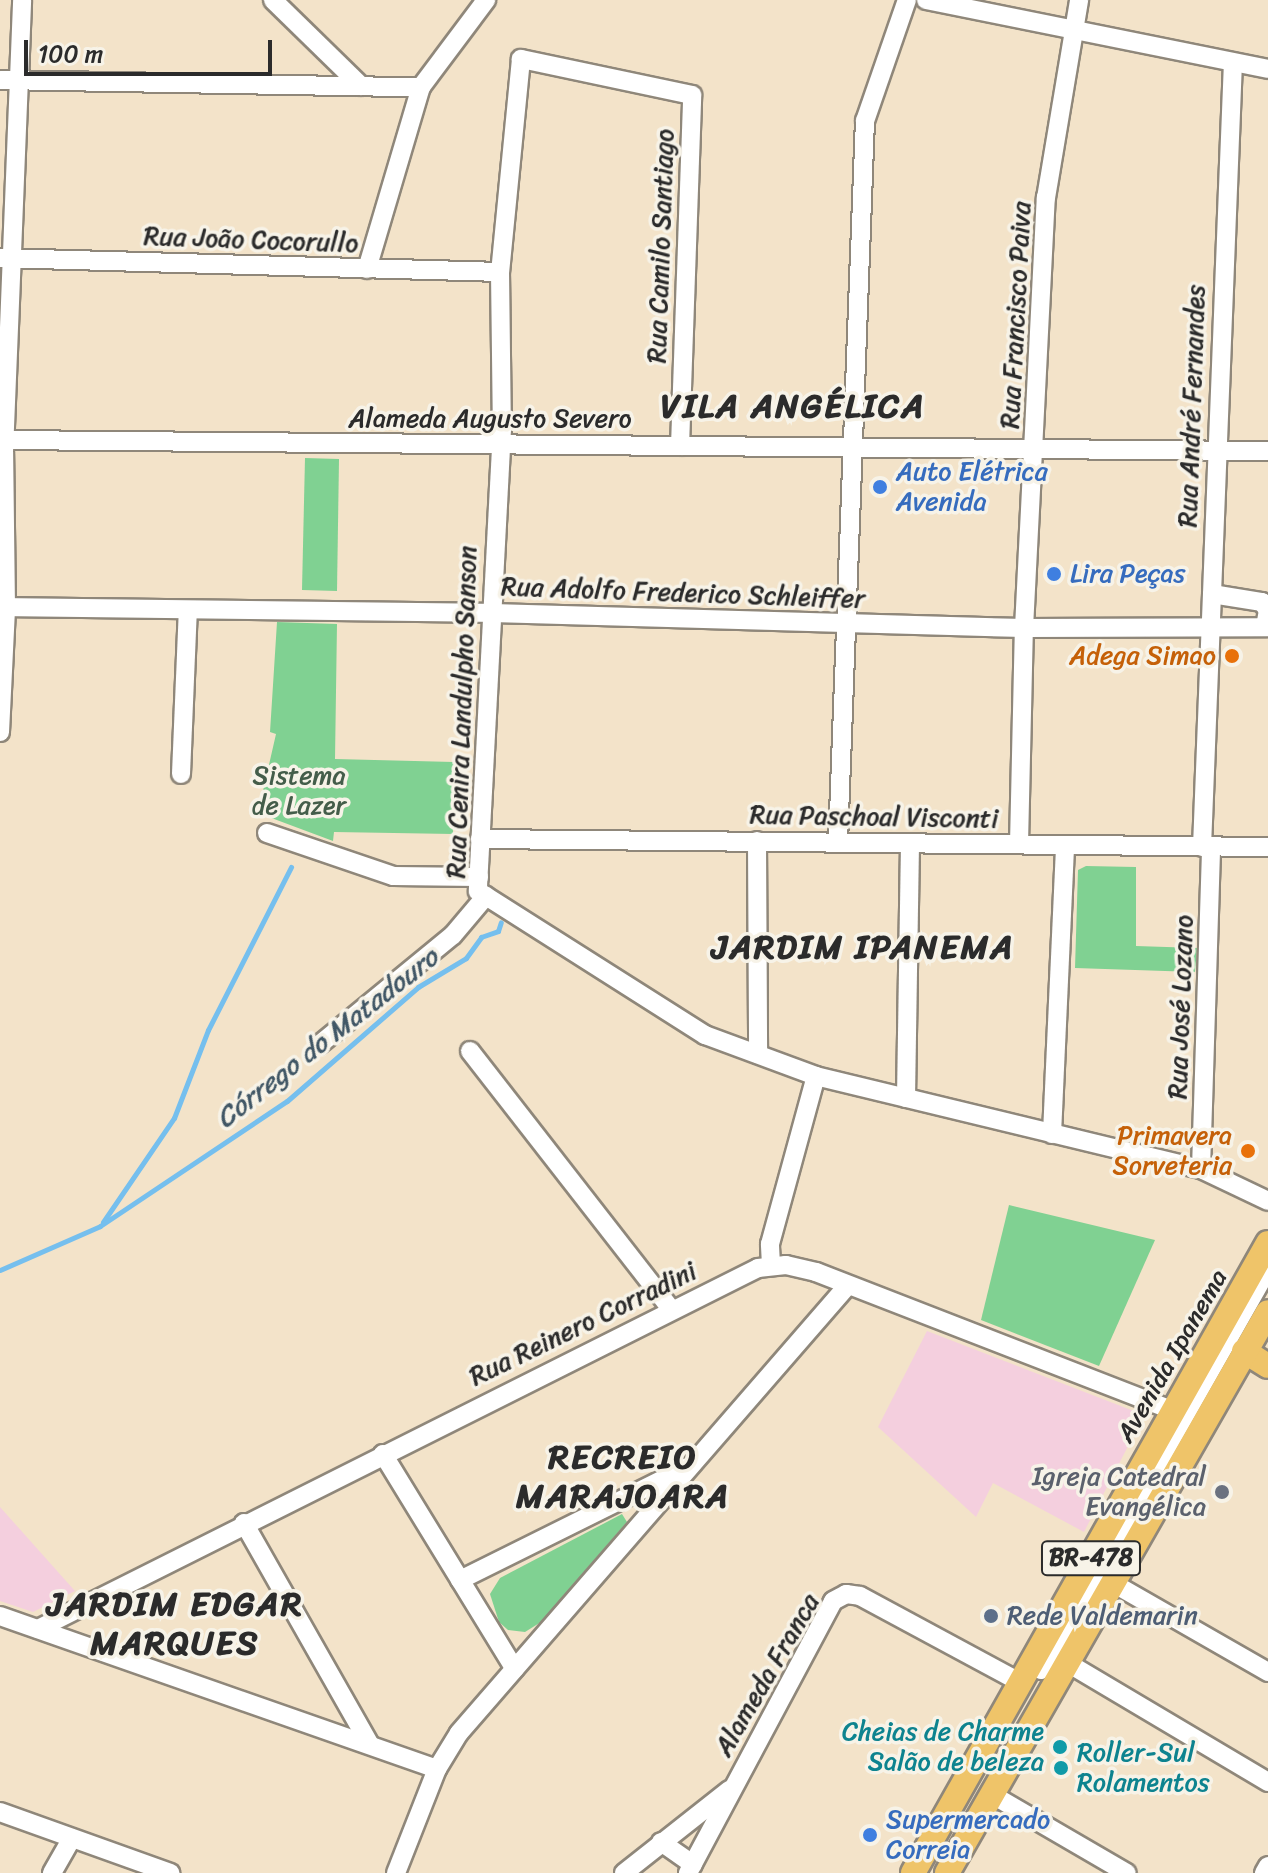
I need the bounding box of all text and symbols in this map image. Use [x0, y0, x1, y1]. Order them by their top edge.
scale bar [28, 24, 276, 74]
text: 100 m [38, 33, 103, 75]
street label: Rua Camilo Santiago [641, 128, 681, 364]
street label: Rua Francisco Paiva [994, 201, 1038, 429]
street label: Rua João Cocorullo [142, 221, 360, 259]
street label: Rua André Fernandes [1172, 284, 1212, 528]
district label: VILA ANGÉLICA [662, 387, 924, 427]
street label: Alameda Augusto Severo [348, 403, 632, 435]
place label: Auto Elétrica Avenida [896, 456, 1049, 518]
marker: Auto Elétrica Avenida [871, 478, 889, 496]
street label: Rua Cenira Landulpho Sanson [441, 544, 483, 880]
place label: Lira Peças [1070, 558, 1187, 590]
marker: Lira Peças [1045, 565, 1063, 583]
street label: Rua Adolfo Frederico Schleiffer [500, 571, 866, 615]
place label: Adega Simao [1070, 640, 1216, 672]
marker: Adega Simao [1223, 647, 1241, 665]
park label: Sistema de Lazer [251, 760, 347, 822]
street label: Rua Paschoal Visconti [748, 799, 1000, 835]
street label: Rua José Lozano [1162, 914, 1200, 1100]
district label: JARDIM IPANEMA [713, 928, 1013, 968]
water label: Córrego do Matadouro [209, 941, 445, 1135]
place label: Primavera Sorveteria [1112, 1120, 1232, 1182]
marker: Primavera Sorveteria [1239, 1142, 1257, 1160]
street label: Rua Reinero Corradini [464, 1255, 702, 1393]
street label: Avenida Ipanema [1110, 1264, 1234, 1448]
district label: RECREIO MARAJOARA [516, 1437, 730, 1516]
place label: Igreja Catedral Evangélica [1032, 1461, 1206, 1522]
marker: Igreja Catedral Evangélica [1213, 1483, 1231, 1501]
road number: BR-478 [1039, 1538, 1143, 1578]
district label: JARDIM EDGAR MARQUES [48, 1584, 302, 1664]
street label: Alameda Franca [708, 1588, 826, 1762]
place label: Rede Valdemarin [1007, 1600, 1196, 1632]
marker: Rede Valdemarin [982, 1607, 1000, 1625]
place label: Cheias de Charme Salão de beleza [841, 1716, 1044, 1778]
place label: Roller-Sul Rolamentos [1077, 1737, 1210, 1798]
marker: Cheias de Charme Salão de beleza [1051, 1738, 1069, 1756]
marker: Roller-Sul Rolamentos [1052, 1759, 1070, 1777]
place label: Supermercado Correia [886, 1804, 1050, 1866]
marker: Supermercado Correia [861, 1826, 879, 1844]

